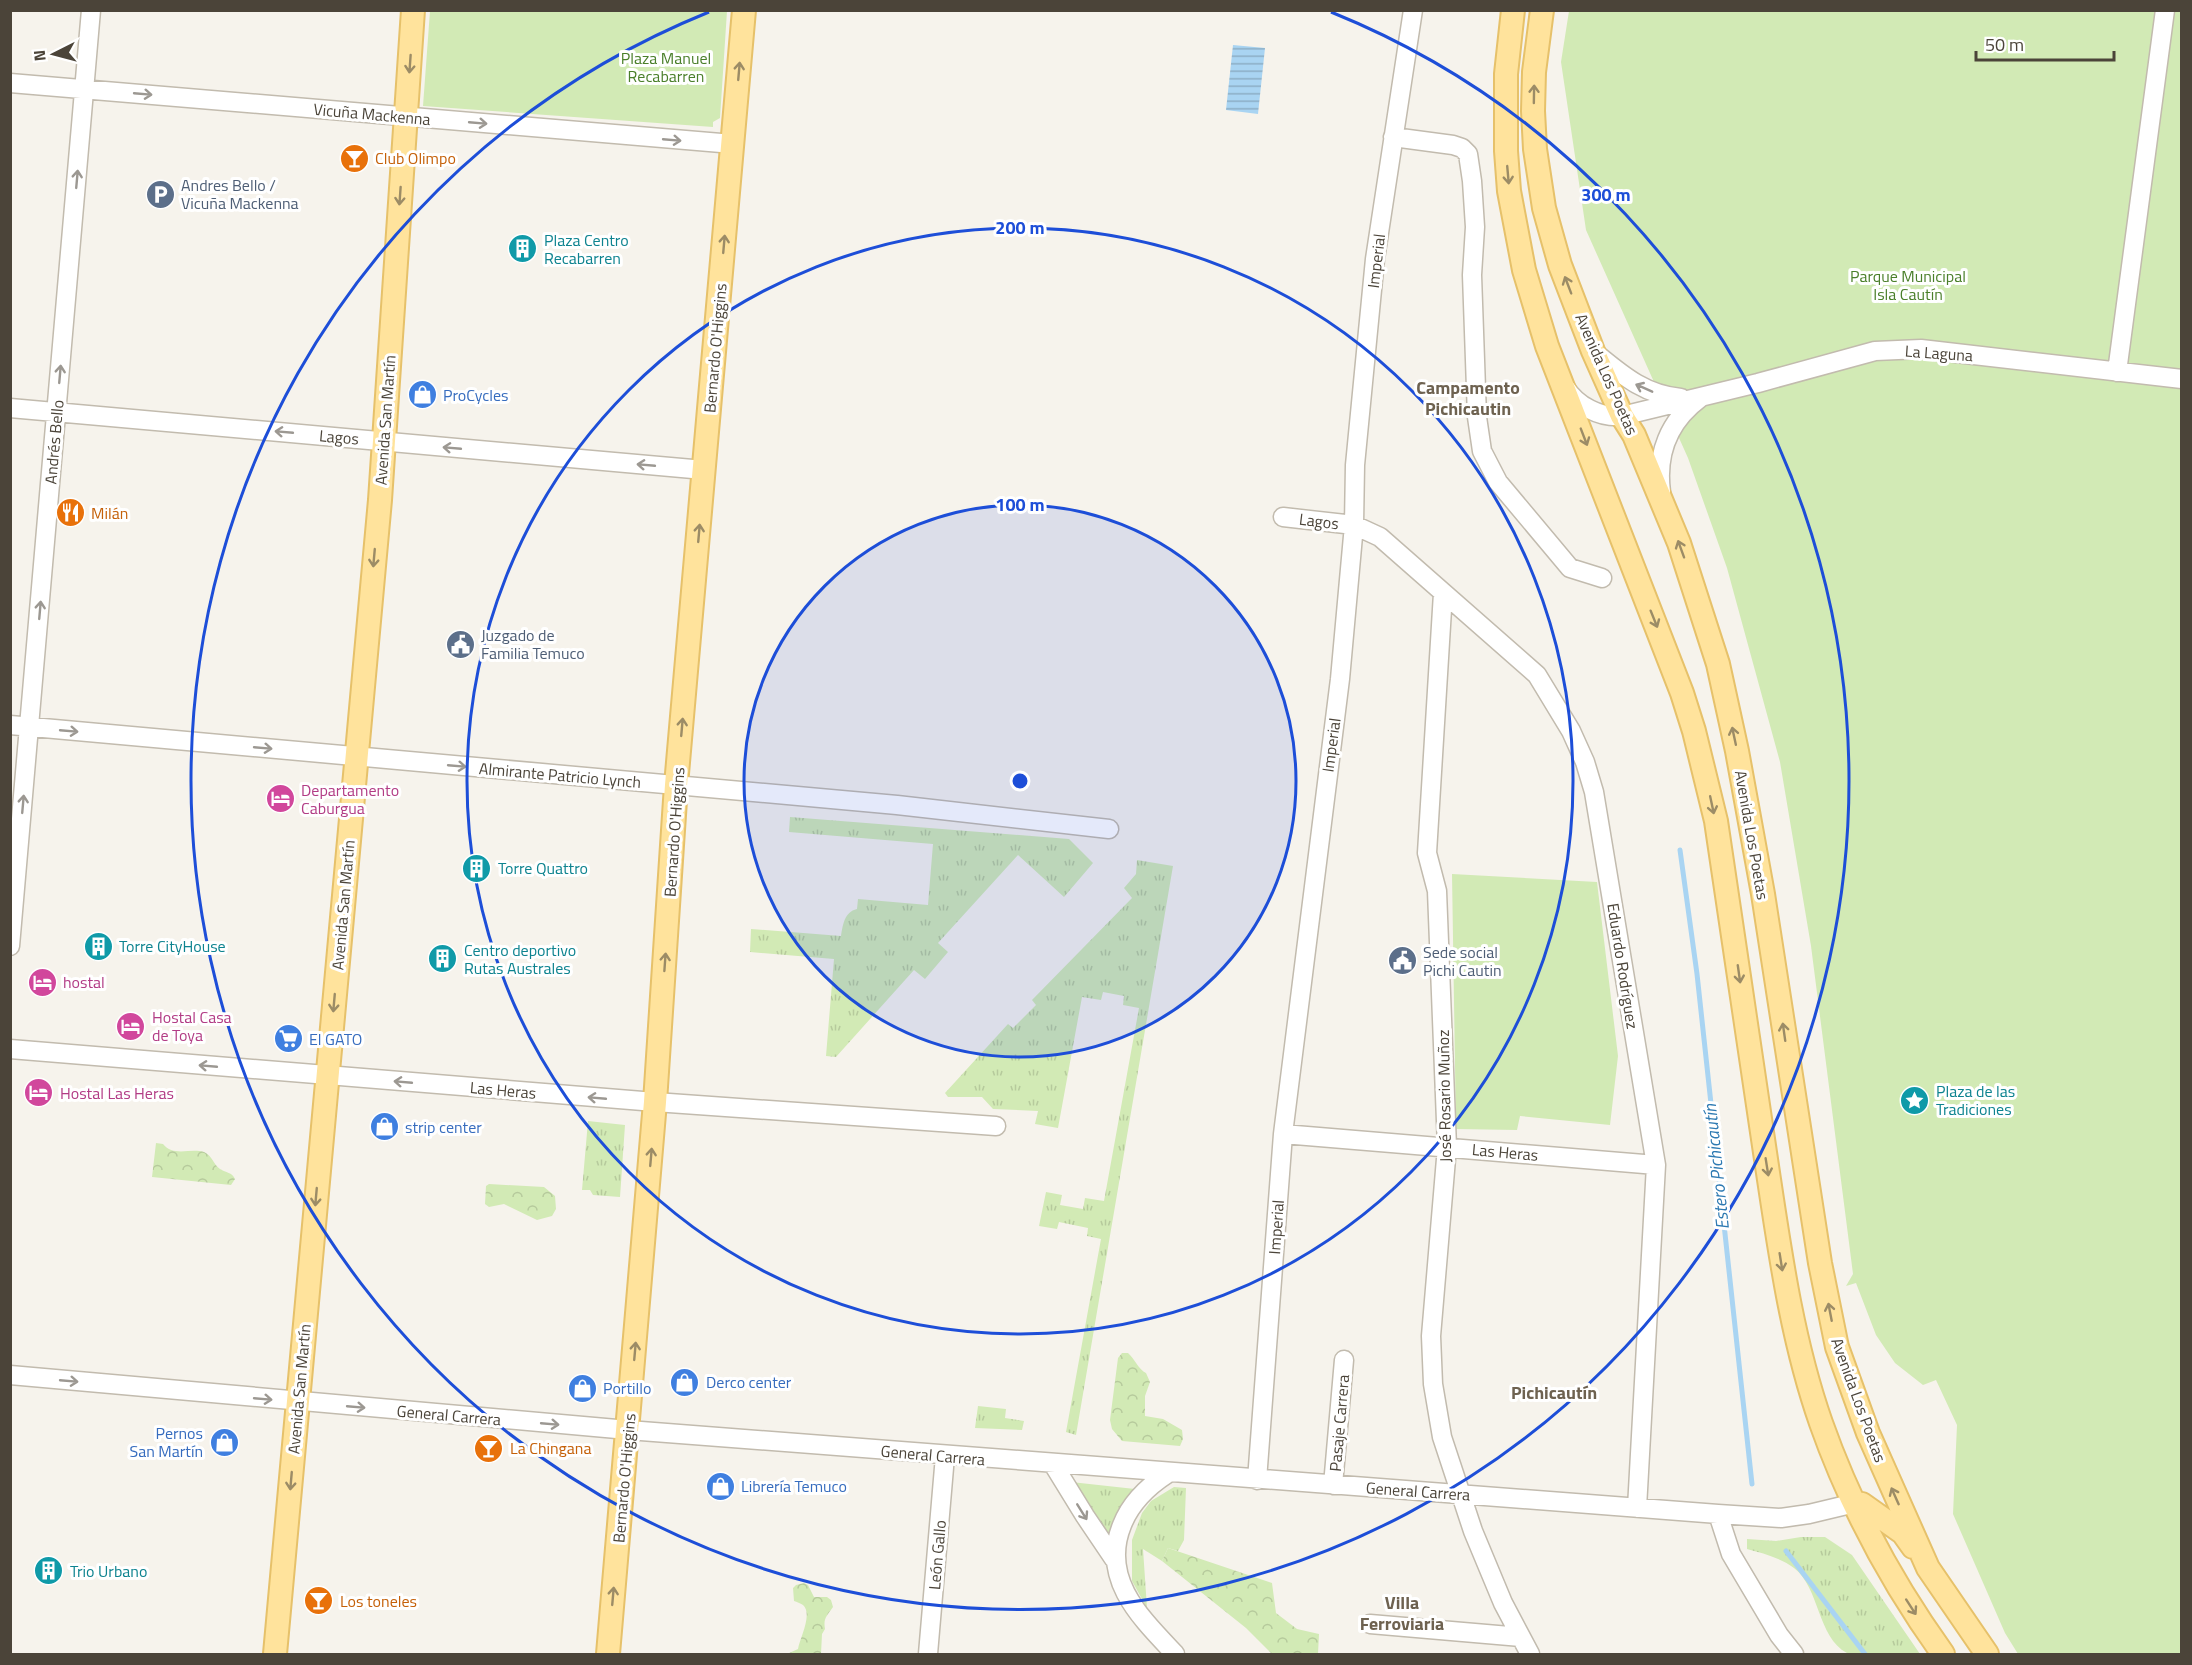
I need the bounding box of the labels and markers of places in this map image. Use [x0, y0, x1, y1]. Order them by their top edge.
bar icon: Club Olimpo [338, 142, 370, 174]
place label: Club Olimpo [375, 146, 456, 170]
place label: Andres Bello / Vicuña Mackenna [181, 173, 299, 215]
parking icon: Andres Bello / Vicuña Mackenna [144, 178, 176, 210]
place label: Plaza Centro Recabarren [544, 228, 629, 270]
building icon: Plaza Centro Recabarren [507, 233, 539, 265]
shop icon: ProCycles [406, 379, 438, 411]
place label: ProCycles [443, 383, 509, 407]
restaurant icon: Milán [54, 497, 86, 529]
place label: Milán [91, 501, 128, 525]
place label: Juzgado de Familia Temuco [481, 623, 585, 665]
public building icon: Juzgado de Familia Temuco [444, 628, 476, 660]
centre of rings [1010, 771, 1030, 791]
place label: Departamento Caburgua [301, 778, 399, 820]
hotel icon: Departamento Caburgua [264, 783, 296, 815]
building icon: Torre Quattro [461, 852, 493, 884]
place label: Torre Quattro [498, 856, 588, 880]
building icon: Torre CityHouse [82, 930, 114, 962]
place label: Torre CityHouse [119, 934, 226, 958]
place label: Centro deportivo Rutas Australes [464, 938, 576, 980]
place label: Sede social Pichi Cautin [1423, 940, 1502, 982]
building icon: Centro deportivo Rutas Australes [427, 943, 459, 975]
public building icon: Sede social Pichi Cautin [1386, 945, 1418, 977]
hotel icon: hostal [26, 966, 58, 998]
place label: hostal [63, 970, 105, 994]
place label: Hostal Casa de Toya [152, 1005, 232, 1047]
hotel icon: Hostal Casa de Toya [115, 1010, 147, 1042]
supermarket icon: El GATO [272, 1023, 304, 1055]
place label: El GATO [309, 1027, 362, 1051]
hotel icon: Hostal Las Heras [23, 1077, 55, 1109]
place label: Plaza de las Tradiciones [1936, 1079, 2015, 1121]
place label: Hostal Las Heras [60, 1081, 174, 1105]
place icon: Plaza de las Tradiciones [1899, 1084, 1931, 1116]
shop icon: strip center [368, 1111, 400, 1143]
place label: strip center [405, 1115, 482, 1139]
shop icon: Derco center [669, 1366, 701, 1398]
place label: Derco center [706, 1370, 792, 1394]
shop icon: Portillo [566, 1372, 598, 1404]
place label: Portillo [603, 1376, 651, 1400]
place label: Pernos San Martín [129, 1421, 203, 1463]
shop icon: Pernos San Martín [208, 1426, 240, 1458]
bar icon: La Chingana [473, 1432, 505, 1464]
place label: La Chingana [510, 1436, 591, 1460]
shop icon: Librería Temuco [704, 1470, 736, 1502]
place label: Librería Temuco [741, 1474, 847, 1498]
building icon: Trio Urbano [33, 1555, 65, 1587]
place label: Trio Urbano [70, 1559, 147, 1583]
bar icon: Los toneles [303, 1585, 335, 1617]
place label: Los toneles [340, 1589, 417, 1613]

